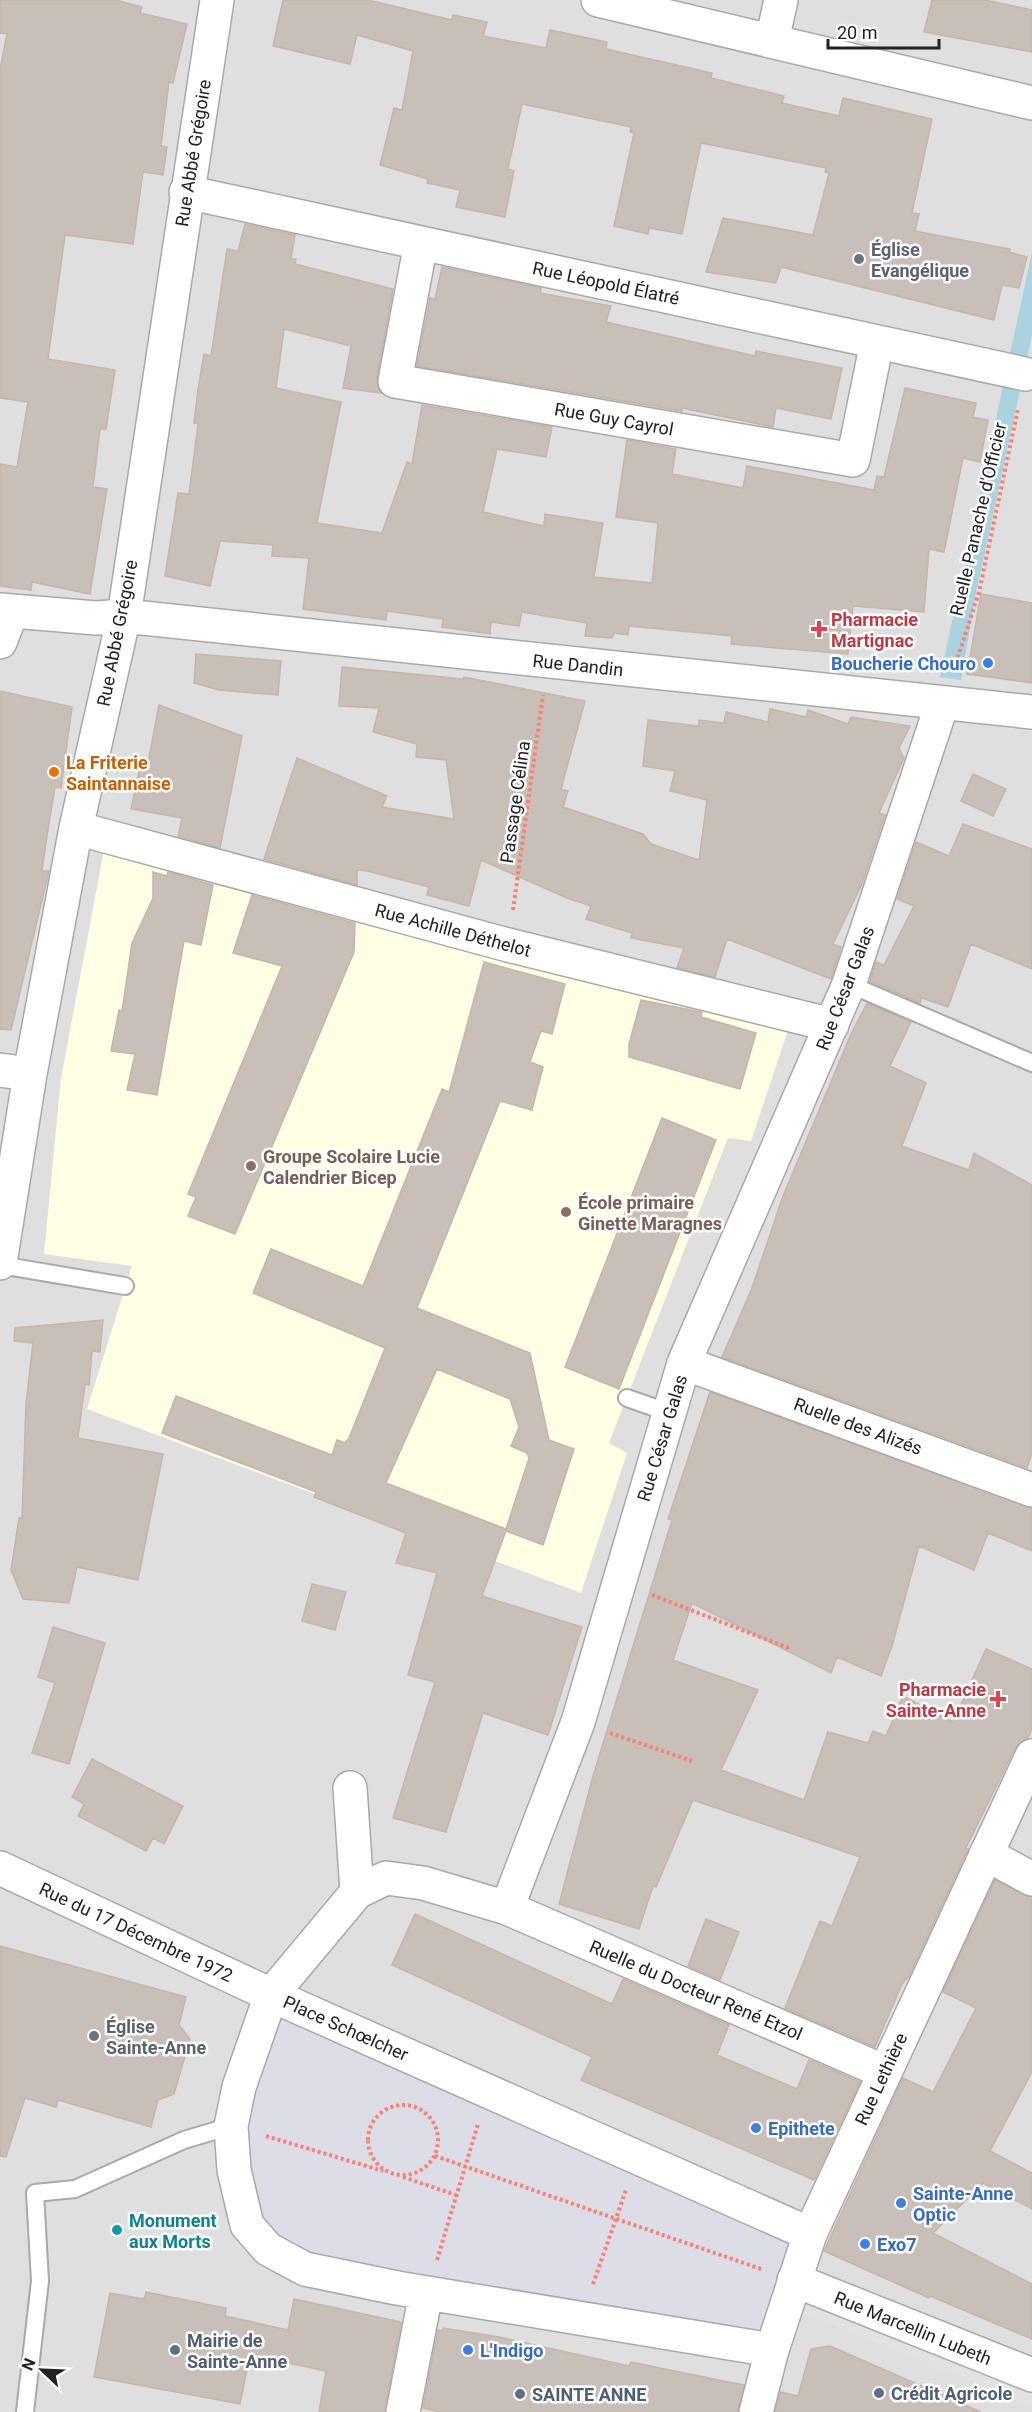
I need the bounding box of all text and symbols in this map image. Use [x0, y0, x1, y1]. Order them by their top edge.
scale bar [828, 12, 939, 50]
text: 20 m [837, 22, 877, 43]
street label: Rue Abbé Grégoire [171, 78, 215, 228]
place label: Église Evangélique [871, 239, 969, 281]
marker: Église Evangélique [852, 252, 866, 266]
street label: Rue Léopold Élatré [531, 257, 681, 309]
street label: Rue Guy Cayrol [553, 398, 675, 440]
street label: Ruelle Panache d'Officier [946, 420, 1010, 618]
street label: Rue Abbé Grégoire [92, 558, 142, 708]
place label: Pharmacie Martignac [831, 609, 918, 651]
marker: Pharmacie Martignac [812, 622, 826, 636]
street label: Rue Dandin [532, 650, 624, 680]
place label: Boucherie Chouro [831, 653, 976, 674]
marker: Boucherie Chouro [981, 656, 995, 670]
street label: Passage Célina [496, 739, 534, 865]
place label: La Friterie Saintannaise [66, 752, 171, 794]
marker: La Friterie Saintannaise [47, 765, 61, 779]
street label: Rue Achille Déthelot [373, 899, 533, 961]
street label: Rue César Galas [812, 923, 878, 1053]
place label: Groupe Scolaire Lucie Calendrier Bicep [263, 1146, 440, 1188]
marker: Groupe Scolaire Lucie Calendrier Bicep [244, 1159, 258, 1173]
place label: École primaire Ginette Maragnes [578, 1192, 722, 1234]
marker: École primaire Ginette Maragnes [559, 1205, 573, 1219]
street label: Rue César Galas [633, 1372, 691, 1504]
street label: Ruelle des Alizés [791, 1393, 925, 1459]
place label: Pharmacie Sainte-Anne [886, 1679, 986, 1721]
marker: Pharmacie Sainte-Anne [991, 1692, 1005, 1706]
street label: Rue du 17 Décembre 1972 [36, 1878, 236, 1986]
street label: Ruelle du Docteur René Etzol [586, 1936, 806, 2044]
street label: Place Schœlcher [280, 1991, 412, 2065]
place label: Église Sainte-Anne [106, 2016, 206, 2058]
marker: Église Sainte-Anne [87, 2029, 101, 2043]
street label: Rue Lethière [850, 2029, 912, 2129]
place label: Epithete [768, 2118, 835, 2139]
marker: Epithete [749, 2121, 763, 2135]
place label: Sainte-Anne Optic [913, 2183, 1013, 2225]
marker: Sainte-Anne Optic [894, 2196, 908, 2210]
place label: Monument aux Morts [129, 2210, 217, 2252]
marker: Monument aux Morts [110, 2223, 124, 2237]
place label: Exo7 [877, 2234, 916, 2255]
marker: Exo7 [858, 2237, 872, 2251]
street label: Rue Marcellin Lubeth [831, 2287, 995, 2369]
place label: Mairie de Sainte-Anne [187, 2330, 287, 2372]
north arrow [12, 2340, 72, 2400]
place label: L'Indigo [480, 2340, 543, 2361]
marker: Mairie de Sainte-Anne [168, 2343, 182, 2357]
marker: L'Indigo [461, 2343, 475, 2357]
text: N [18, 2355, 40, 2373]
place label: Crédit Agricole [891, 2383, 1012, 2404]
place label: SAINTE ANNE [532, 2384, 646, 2405]
marker: Crédit Agricole [872, 2386, 886, 2400]
marker: SAINTE ANNE [513, 2387, 527, 2401]

